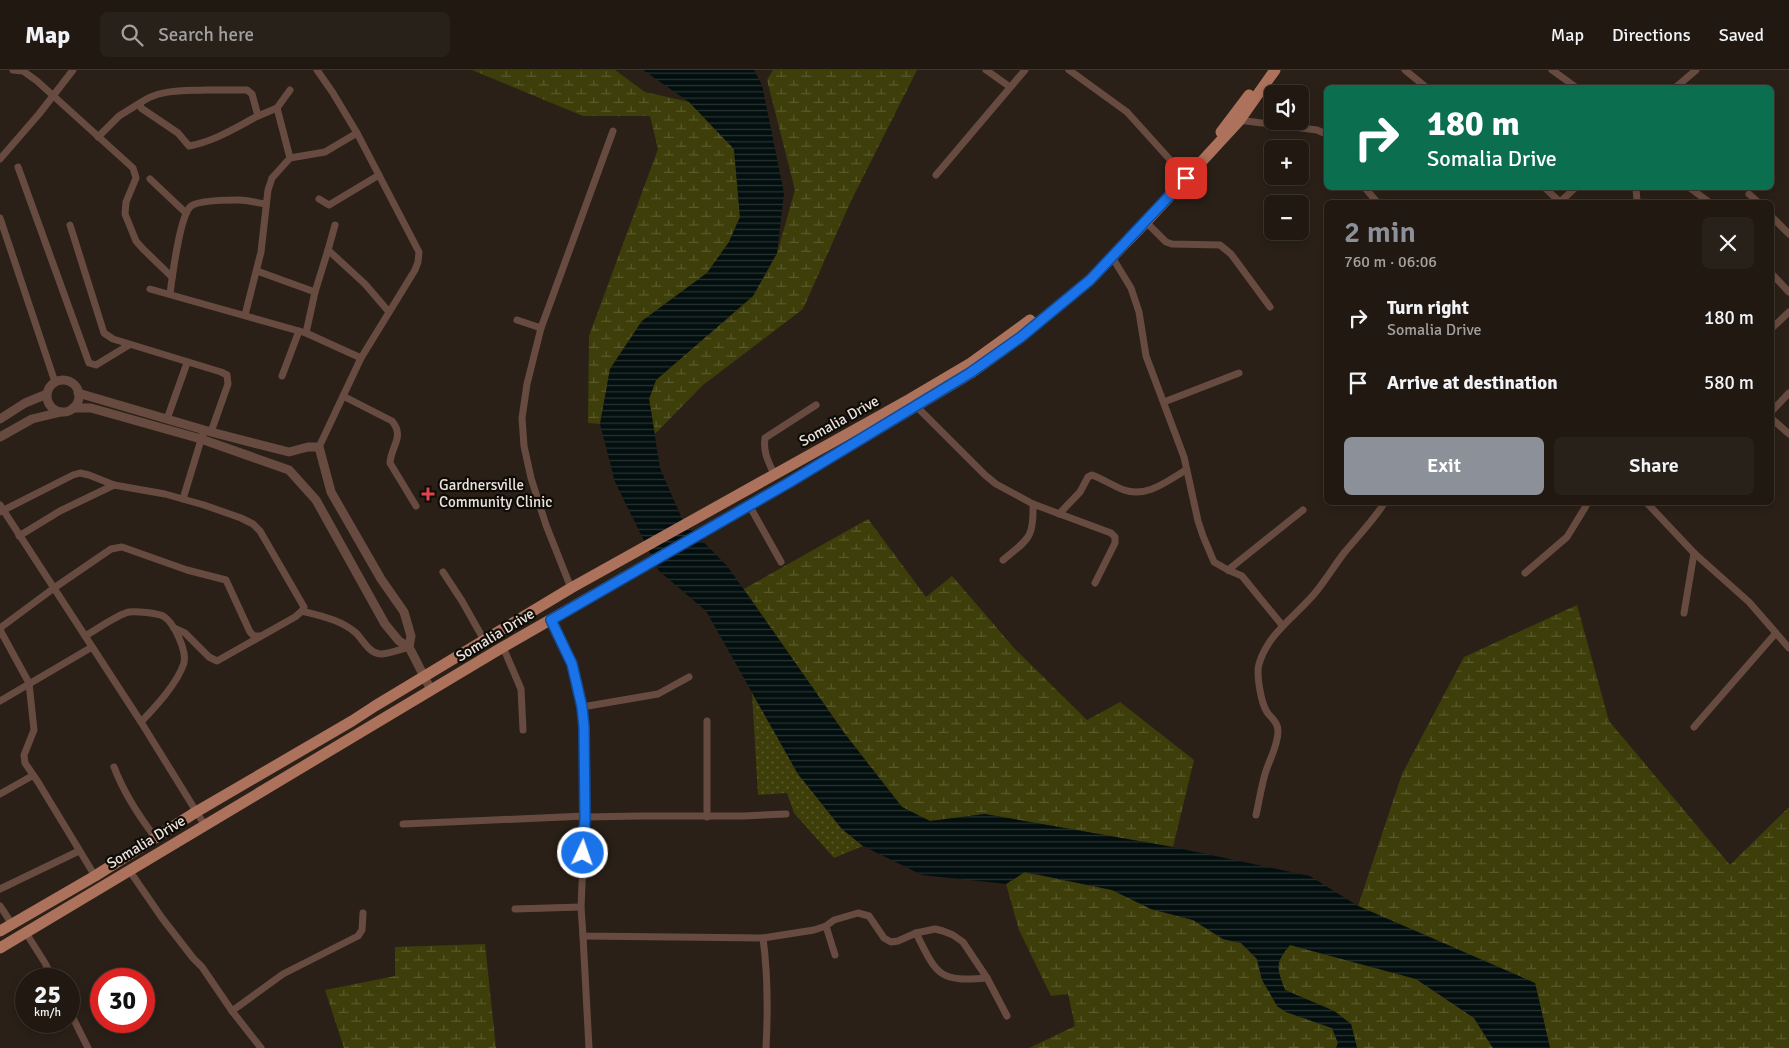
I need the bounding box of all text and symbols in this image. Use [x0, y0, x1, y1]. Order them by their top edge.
search box [100, 12, 450, 57]
text: Map [25, 20, 70, 50]
icon: search [118, 21, 146, 49]
text: Search here [158, 23, 254, 47]
text: Map [1551, 24, 1584, 46]
text: Directions [1612, 24, 1691, 46]
text: Saved [1719, 24, 1764, 46]
map controls [1264, 85, 1309, 240]
button: sound [1264, 85, 1309, 130]
text: 180 m [1427, 102, 1520, 145]
icon: right [1344, 105, 1409, 170]
button: + [1264, 140, 1309, 185]
text: Somalia Drive [1427, 145, 1557, 172]
pin [1165, 157, 1207, 199]
icon: arrive [1172, 164, 1200, 192]
button: − [1264, 195, 1309, 240]
text: 2 min [1344, 214, 1416, 251]
button: close [1702, 217, 1754, 269]
text: 760 m · 06:06 [1344, 252, 1437, 272]
text: Turn right [1387, 296, 1469, 320]
icon: right [1344, 304, 1372, 332]
text: 180 m [1704, 306, 1754, 330]
text: Somalia Drive [1387, 320, 1481, 340]
icon: arrive [1344, 369, 1372, 397]
text: Arrive at destination [1387, 371, 1558, 395]
text: 580 m [1704, 371, 1754, 395]
street label: Somalia Drive [796, 392, 882, 450]
button: Exit [1344, 437, 1544, 495]
button: Share [1554, 437, 1754, 495]
place label: Gardnersville Community Clinic [439, 476, 552, 511]
marker: Gardnersville Community Clinic [421, 487, 435, 501]
street label: Somalia Drive [452, 604, 538, 666]
street label: Somalia Drive [103, 811, 189, 873]
position arrow [556, 826, 608, 878]
speed limit sign: 30 [90, 968, 155, 1033]
text: 25 [34, 979, 61, 1010]
text: km/h [34, 1005, 61, 1020]

